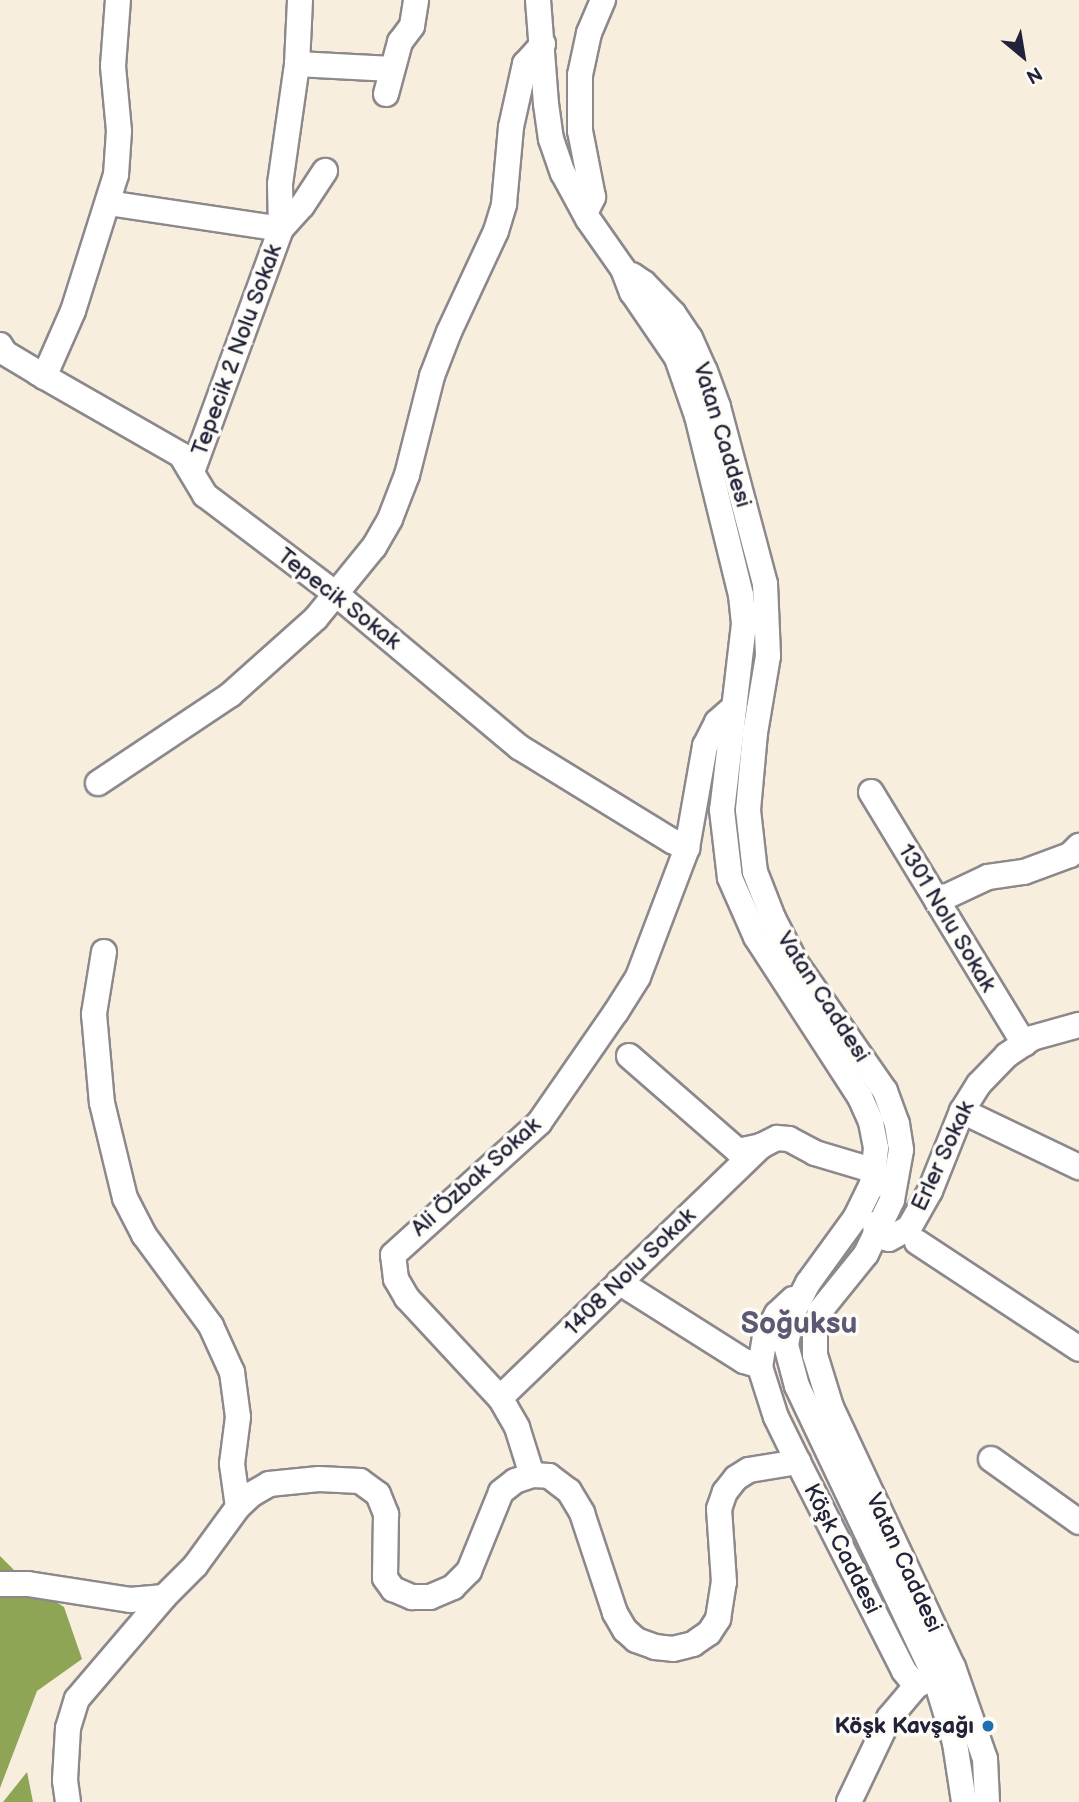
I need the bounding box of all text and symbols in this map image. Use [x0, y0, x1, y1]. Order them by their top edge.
north arrow [988, 21, 1058, 91]
text: N [1022, 61, 1046, 88]
street label: Tepecik 2 Nolu Sokak [186, 240, 288, 460]
street label: Vatan Caddesi [687, 359, 757, 511]
street label: Tepecik Sokak [272, 542, 406, 656]
street label: 1301 Nolu Sokak [892, 839, 1002, 997]
street label: Vatan Caddesi [771, 927, 875, 1067]
street label: Erler Sokak [905, 1096, 981, 1216]
street label: Ali Özbak Sokak [405, 1111, 547, 1243]
street label: 1408 Nolu Sokak [558, 1202, 702, 1342]
district label: Soğuksu [741, 1306, 857, 1342]
street label: Köşk Caddesi [797, 1479, 887, 1619]
street label: Vatan Caddesi [860, 1489, 948, 1637]
place label: Köşk Kavşağı [835, 1712, 974, 1740]
marker: Köşk Kavşağı [980, 1718, 996, 1734]

